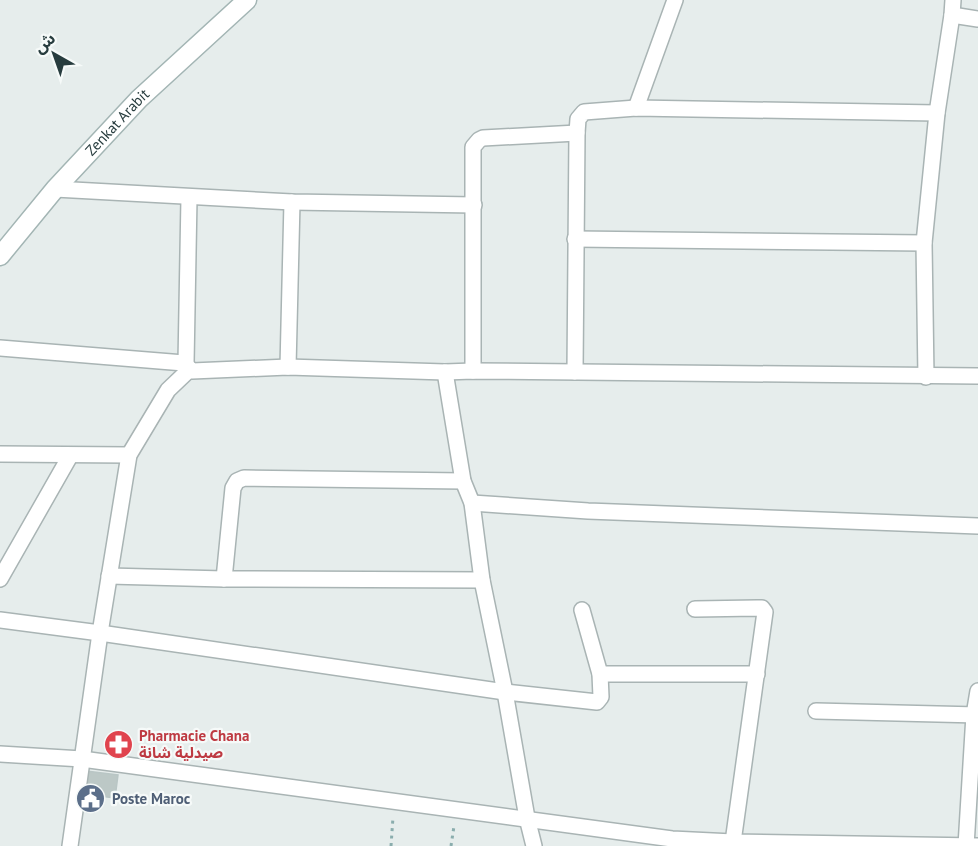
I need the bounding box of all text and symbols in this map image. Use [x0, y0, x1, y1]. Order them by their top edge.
north arrow [24, 24, 84, 84]
text: ش [30, 28, 59, 57]
street label: Zenkat Arabit [81, 84, 153, 159]
place label: Pharmacie Chana صيدلية شانة [139, 726, 249, 762]
pharmacy icon: Pharmacie Chana صيدلية شانة [102, 729, 134, 761]
public building icon: Poste Maroc [75, 783, 107, 815]
place label: Poste Maroc [112, 789, 191, 808]

